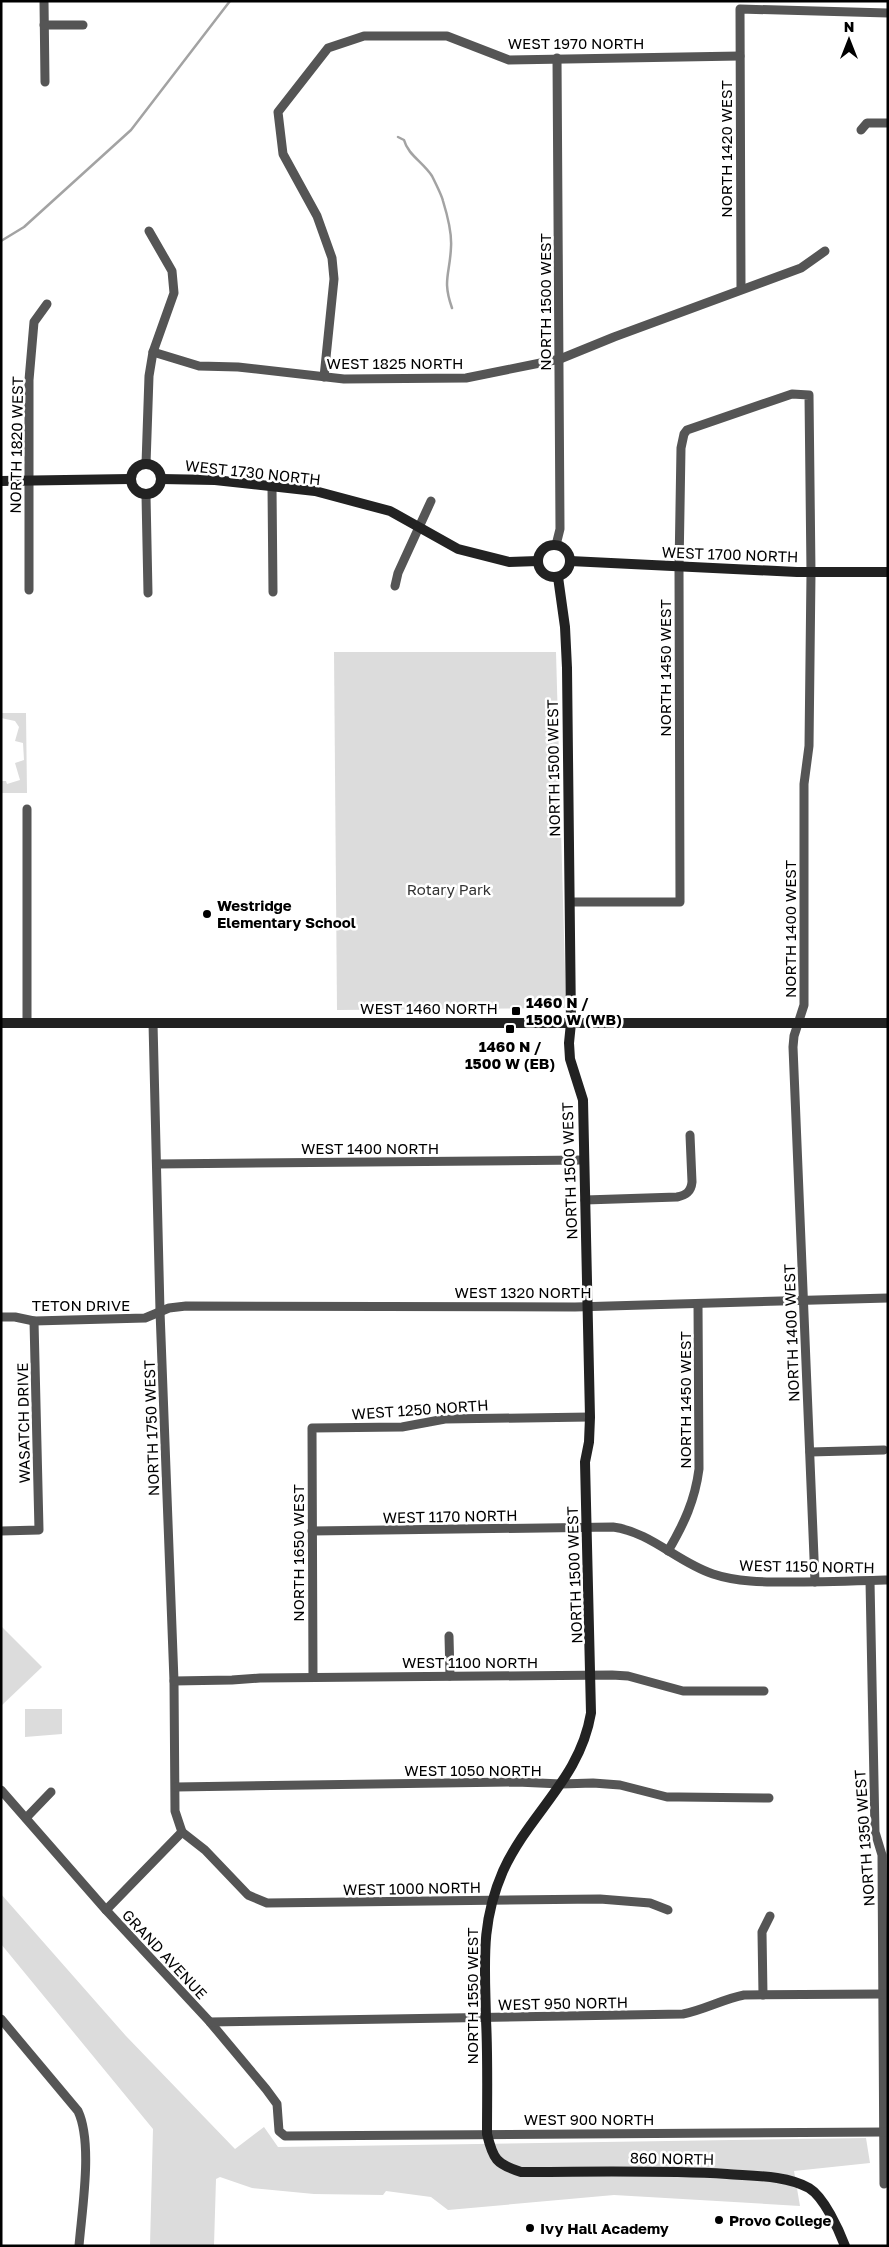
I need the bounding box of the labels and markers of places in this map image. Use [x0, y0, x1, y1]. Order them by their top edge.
place label: Westridge Elementary School [217, 896, 356, 931]
marker: Westridge Elementary School [201, 908, 213, 920]
place label: 1460 N / 1500 W (WB) [526, 993, 622, 1028]
marker: 1460 N / 1500 W (WB) [510, 1005, 522, 1017]
marker: 1460 N / 1500 W (EB) [504, 1023, 516, 1035]
place label: 1460 N / 1500 W (EB) [465, 1037, 555, 1072]
place label: Provo College [729, 2211, 832, 2229]
marker: Provo College [713, 2214, 725, 2226]
place label: Ivy Hall Academy [540, 2219, 669, 2237]
marker: Ivy Hall Academy [524, 2222, 536, 2234]

